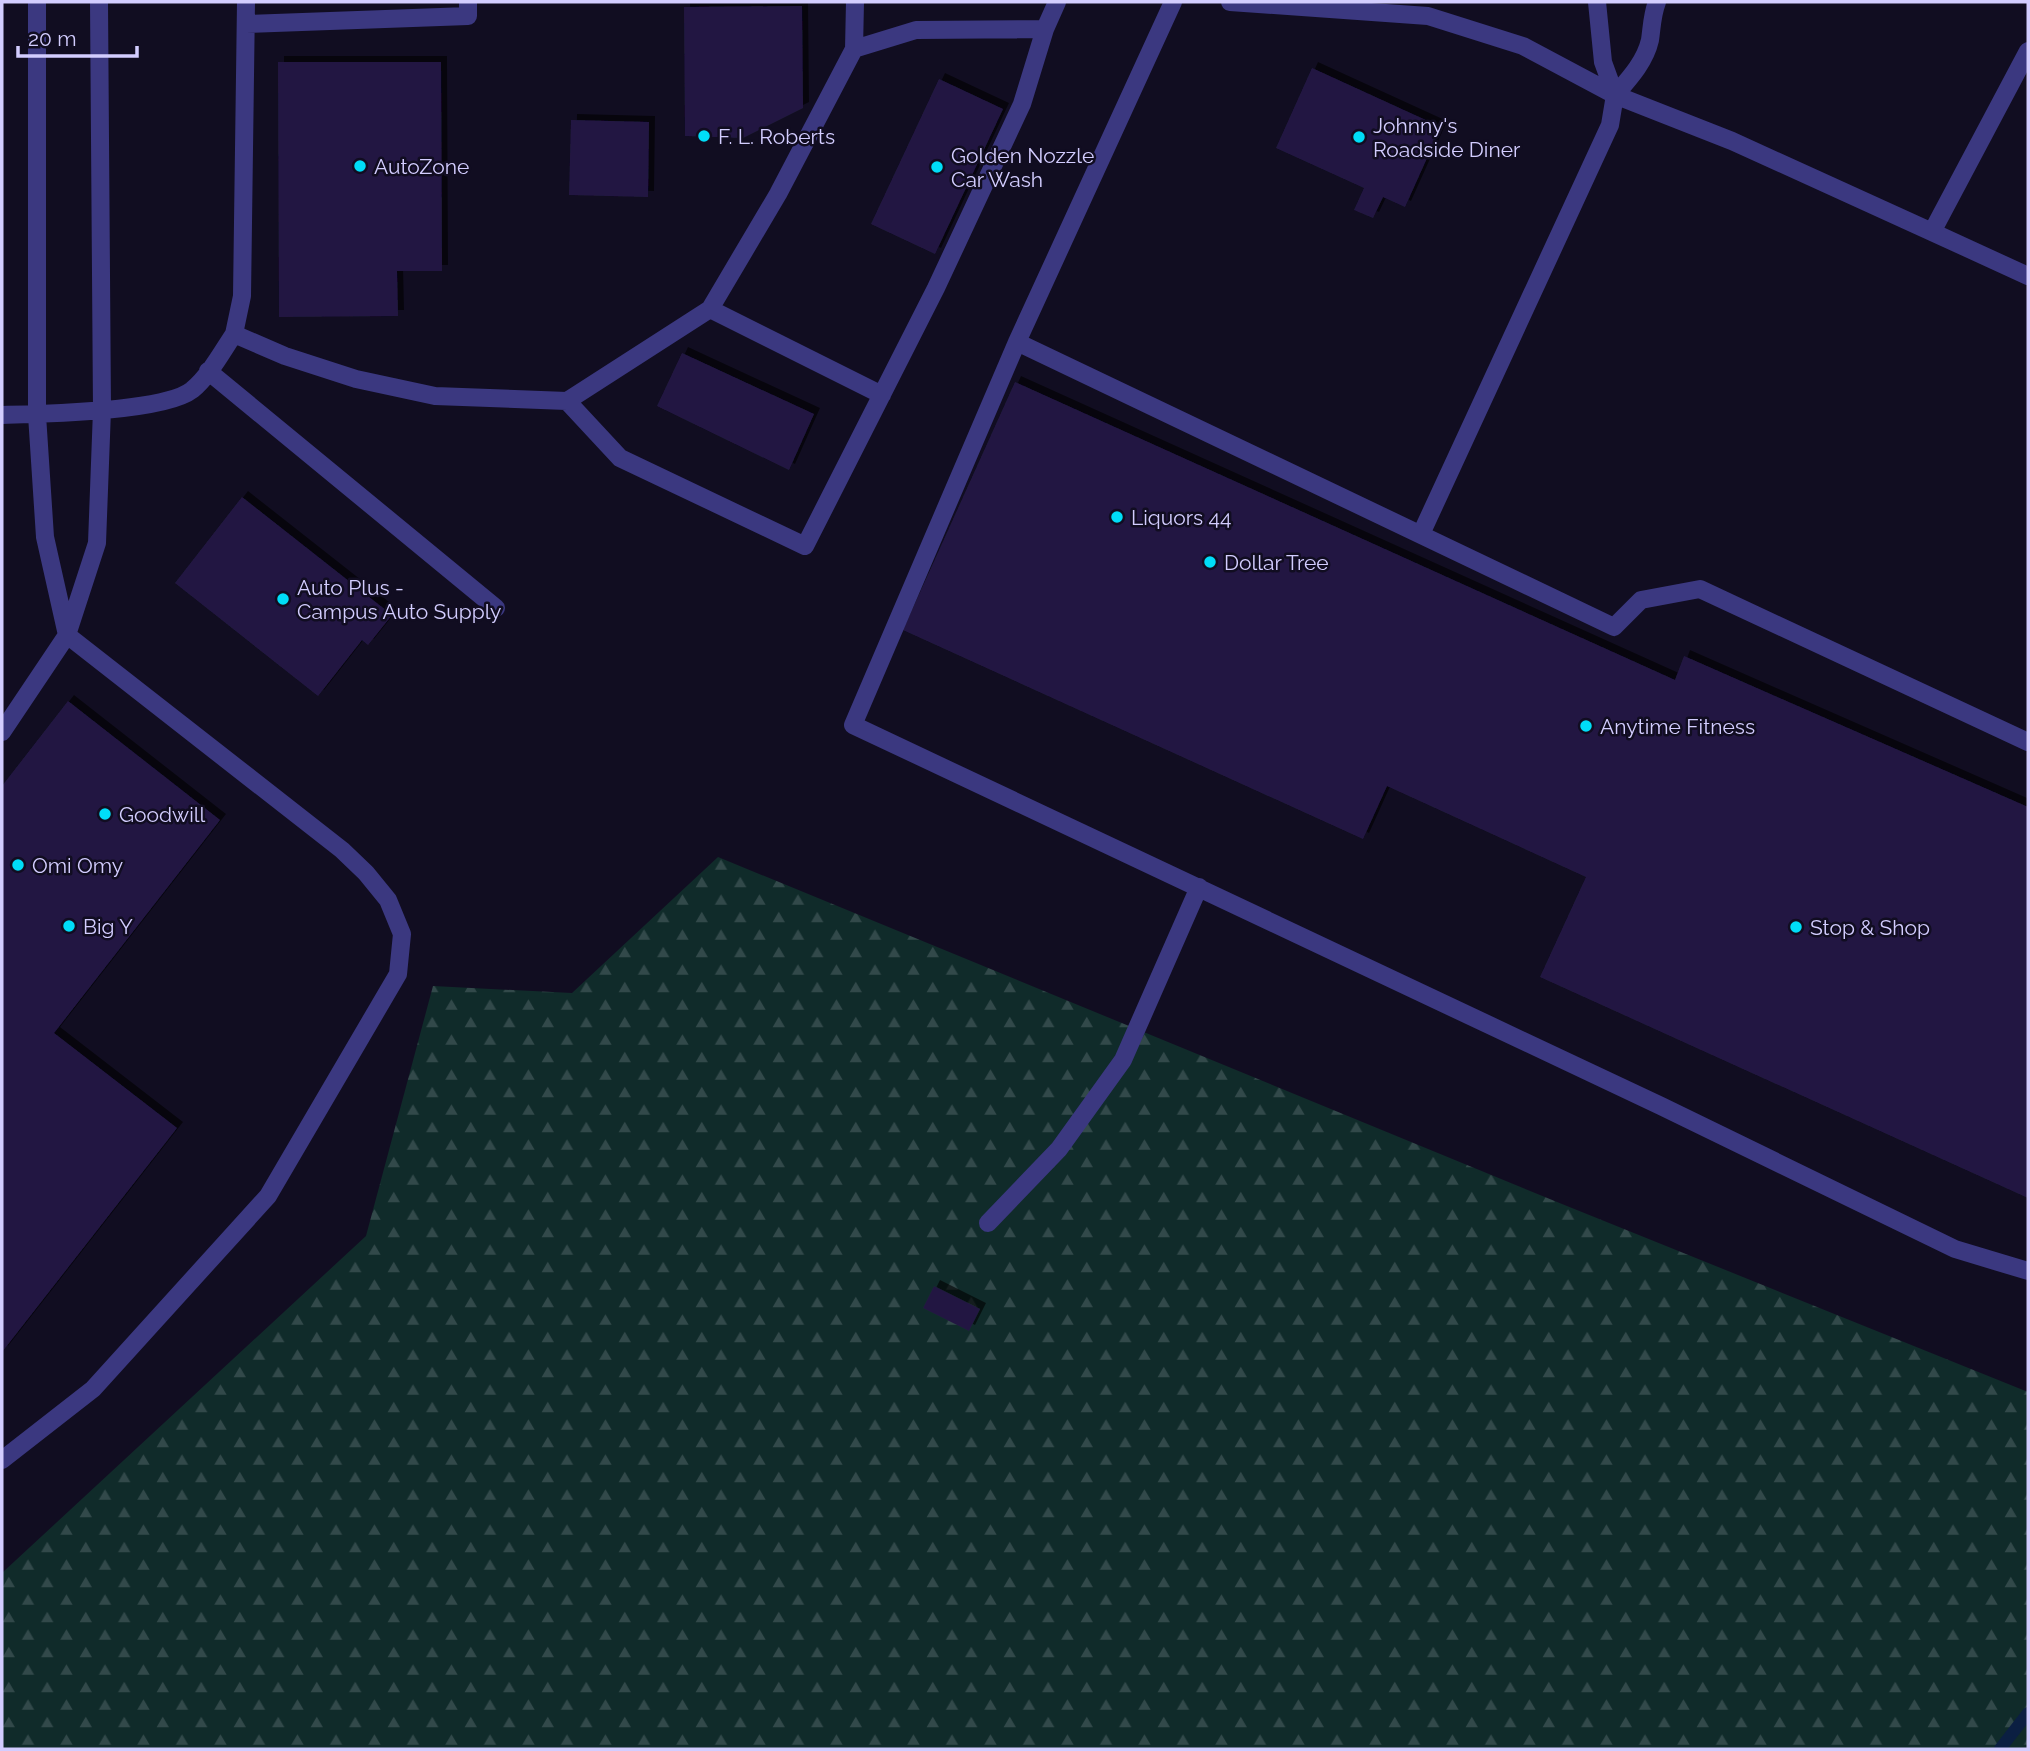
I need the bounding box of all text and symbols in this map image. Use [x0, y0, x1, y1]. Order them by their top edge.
scale bar [18, 14, 136, 58]
text: 20 m [28, 26, 76, 51]
place label: Johnny's Roadside Diner [1373, 113, 1521, 162]
place label: F. L. Roberts [718, 124, 835, 149]
marker: F. L. Roberts [696, 128, 712, 144]
marker: Johnny's Roadside Diner [1351, 129, 1367, 145]
place label: Golden Nozzle Car Wash [951, 143, 1094, 192]
place label: AutoZone [374, 154, 469, 179]
marker: AutoZone [352, 158, 368, 174]
marker: Golden Nozzle Car Wash [929, 159, 945, 175]
place label: Liquors 44 [1131, 505, 1232, 530]
marker: Liquors 44 [1109, 509, 1125, 525]
place label: Dollar Tree [1224, 550, 1329, 575]
marker: Dollar Tree [1202, 554, 1218, 570]
place label: Auto Plus - Campus Auto Supply [297, 575, 501, 624]
marker: Auto Plus - Campus Auto Supply [275, 591, 291, 607]
place label: Anytime Fitness [1600, 714, 1755, 739]
marker: Anytime Fitness [1578, 718, 1594, 734]
place label: Goodwill [119, 802, 205, 827]
marker: Goodwill [97, 806, 113, 822]
place label: Omi Omy [32, 853, 123, 878]
marker: Omi Omy [10, 857, 26, 873]
place label: Big Y [83, 914, 133, 939]
place label: Stop & Shop [1810, 915, 1930, 940]
marker: Big Y [61, 918, 77, 934]
marker: Stop & Shop [1788, 919, 1804, 935]

